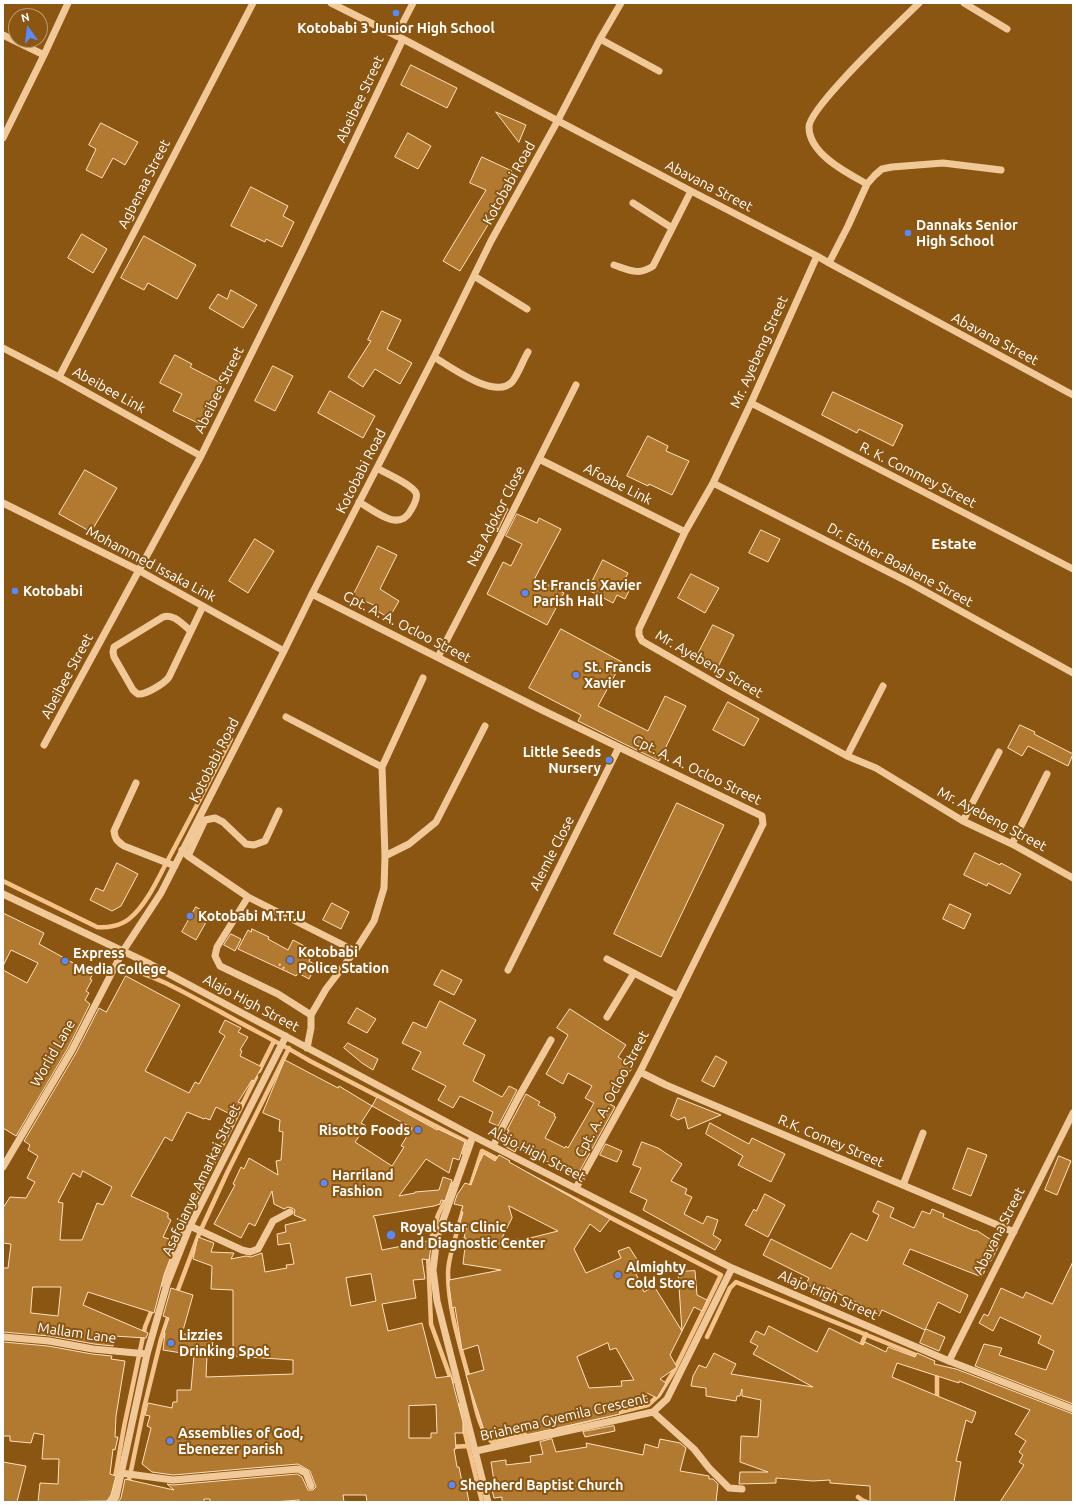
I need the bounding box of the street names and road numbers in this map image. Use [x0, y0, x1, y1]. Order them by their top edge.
street label: Abeibee Street [332, 53, 388, 145]
street label: Agbenaa Street [114, 137, 174, 231]
street label: Kotobabi Road [479, 138, 539, 228]
street label: Abavana Street [662, 157, 756, 215]
street label: Mr. Ayebeng Street [727, 293, 791, 411]
street label: Abavana Street [949, 309, 1041, 369]
street label: Abeibee Street [191, 344, 247, 436]
street label: Abeibee Link [70, 363, 148, 417]
street label: Kotobabi Road [332, 426, 390, 516]
street label: R. K. Commey Street [857, 438, 979, 512]
street label: Afoabe Link [581, 460, 655, 508]
street label: Naa Adokor Close [463, 463, 529, 569]
street label: Dr. Esther Boahene Street [824, 519, 976, 611]
street label: Mohammed Issaka Link [83, 523, 219, 605]
street label: Cpt. A. A. Ocloo Street [340, 588, 474, 666]
street label: Mr. Ayebeng Street [652, 626, 766, 702]
street label: Abeibee Street [37, 630, 97, 722]
street label: Kotobabi Road [185, 715, 243, 805]
street label: Cpt. A. A. Ocloo Street [630, 732, 764, 808]
street label: Mr. Ayebeng Street [935, 783, 1049, 855]
street label: Alemle Close [526, 813, 578, 893]
street label: Alajo High Street [200, 971, 302, 1035]
street label: Worlid Lane [27, 1016, 79, 1090]
street label: Cpt. A. A. Ocloo Street [571, 1028, 653, 1160]
street label: Asafoianye Amarkai Street [158, 1101, 244, 1259]
street label: R.K. Comey Street [776, 1111, 886, 1171]
street label: Alajo High Street [486, 1122, 588, 1186]
street label: Abavana Street [970, 1184, 1028, 1278]
street label: Alajo High Street [776, 1267, 880, 1323]
street label: Mallam Lane [37, 1319, 117, 1347]
street label: Briahema Gyemila Crescent [479, 1390, 649, 1444]

